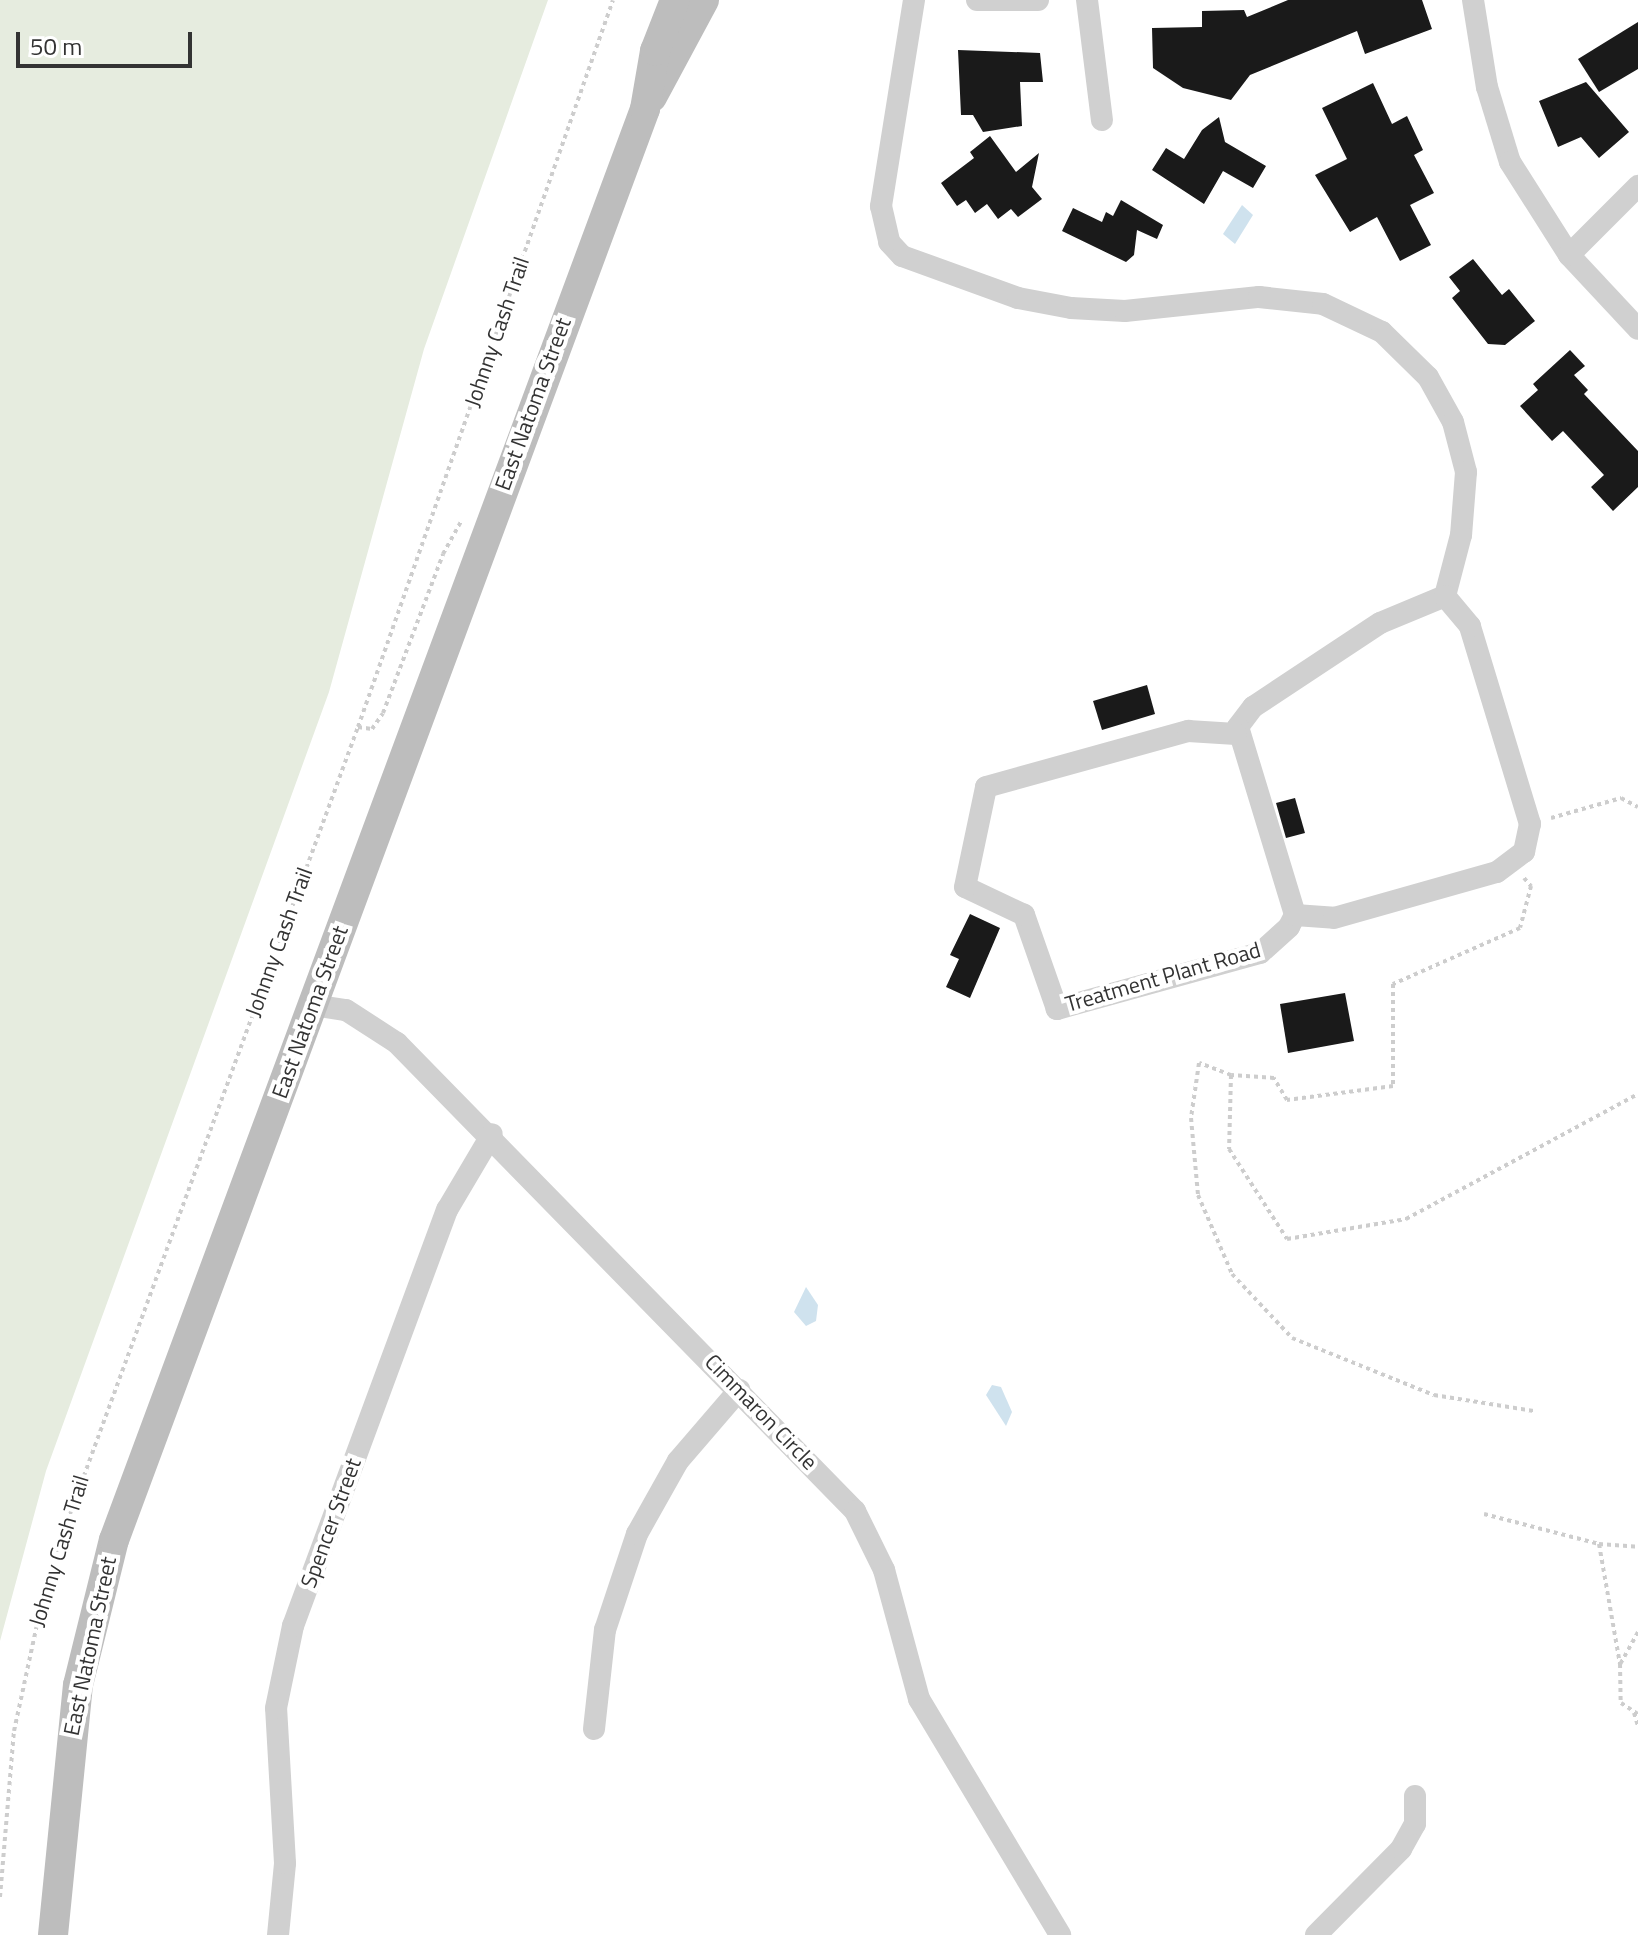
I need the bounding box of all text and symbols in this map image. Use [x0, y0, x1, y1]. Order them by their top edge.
scale bar [20, 16, 196, 66]
text: 50 m [30, 28, 82, 64]
street label: Johnny Cash Trail [459, 254, 535, 410]
street label: East Natoma Street [489, 314, 577, 494]
street label: Johnny Cash Trail [240, 864, 318, 1020]
street label: East Natoma Street [266, 922, 354, 1102]
street label: Treatment Plant Road [1062, 936, 1264, 1018]
street label: Cimmaron Circle [699, 1349, 823, 1475]
street label: Spencer Street [295, 1455, 367, 1591]
street label: Johnny Cash Trail [23, 1472, 95, 1630]
street label: East Natoma Street [58, 1554, 122, 1738]

